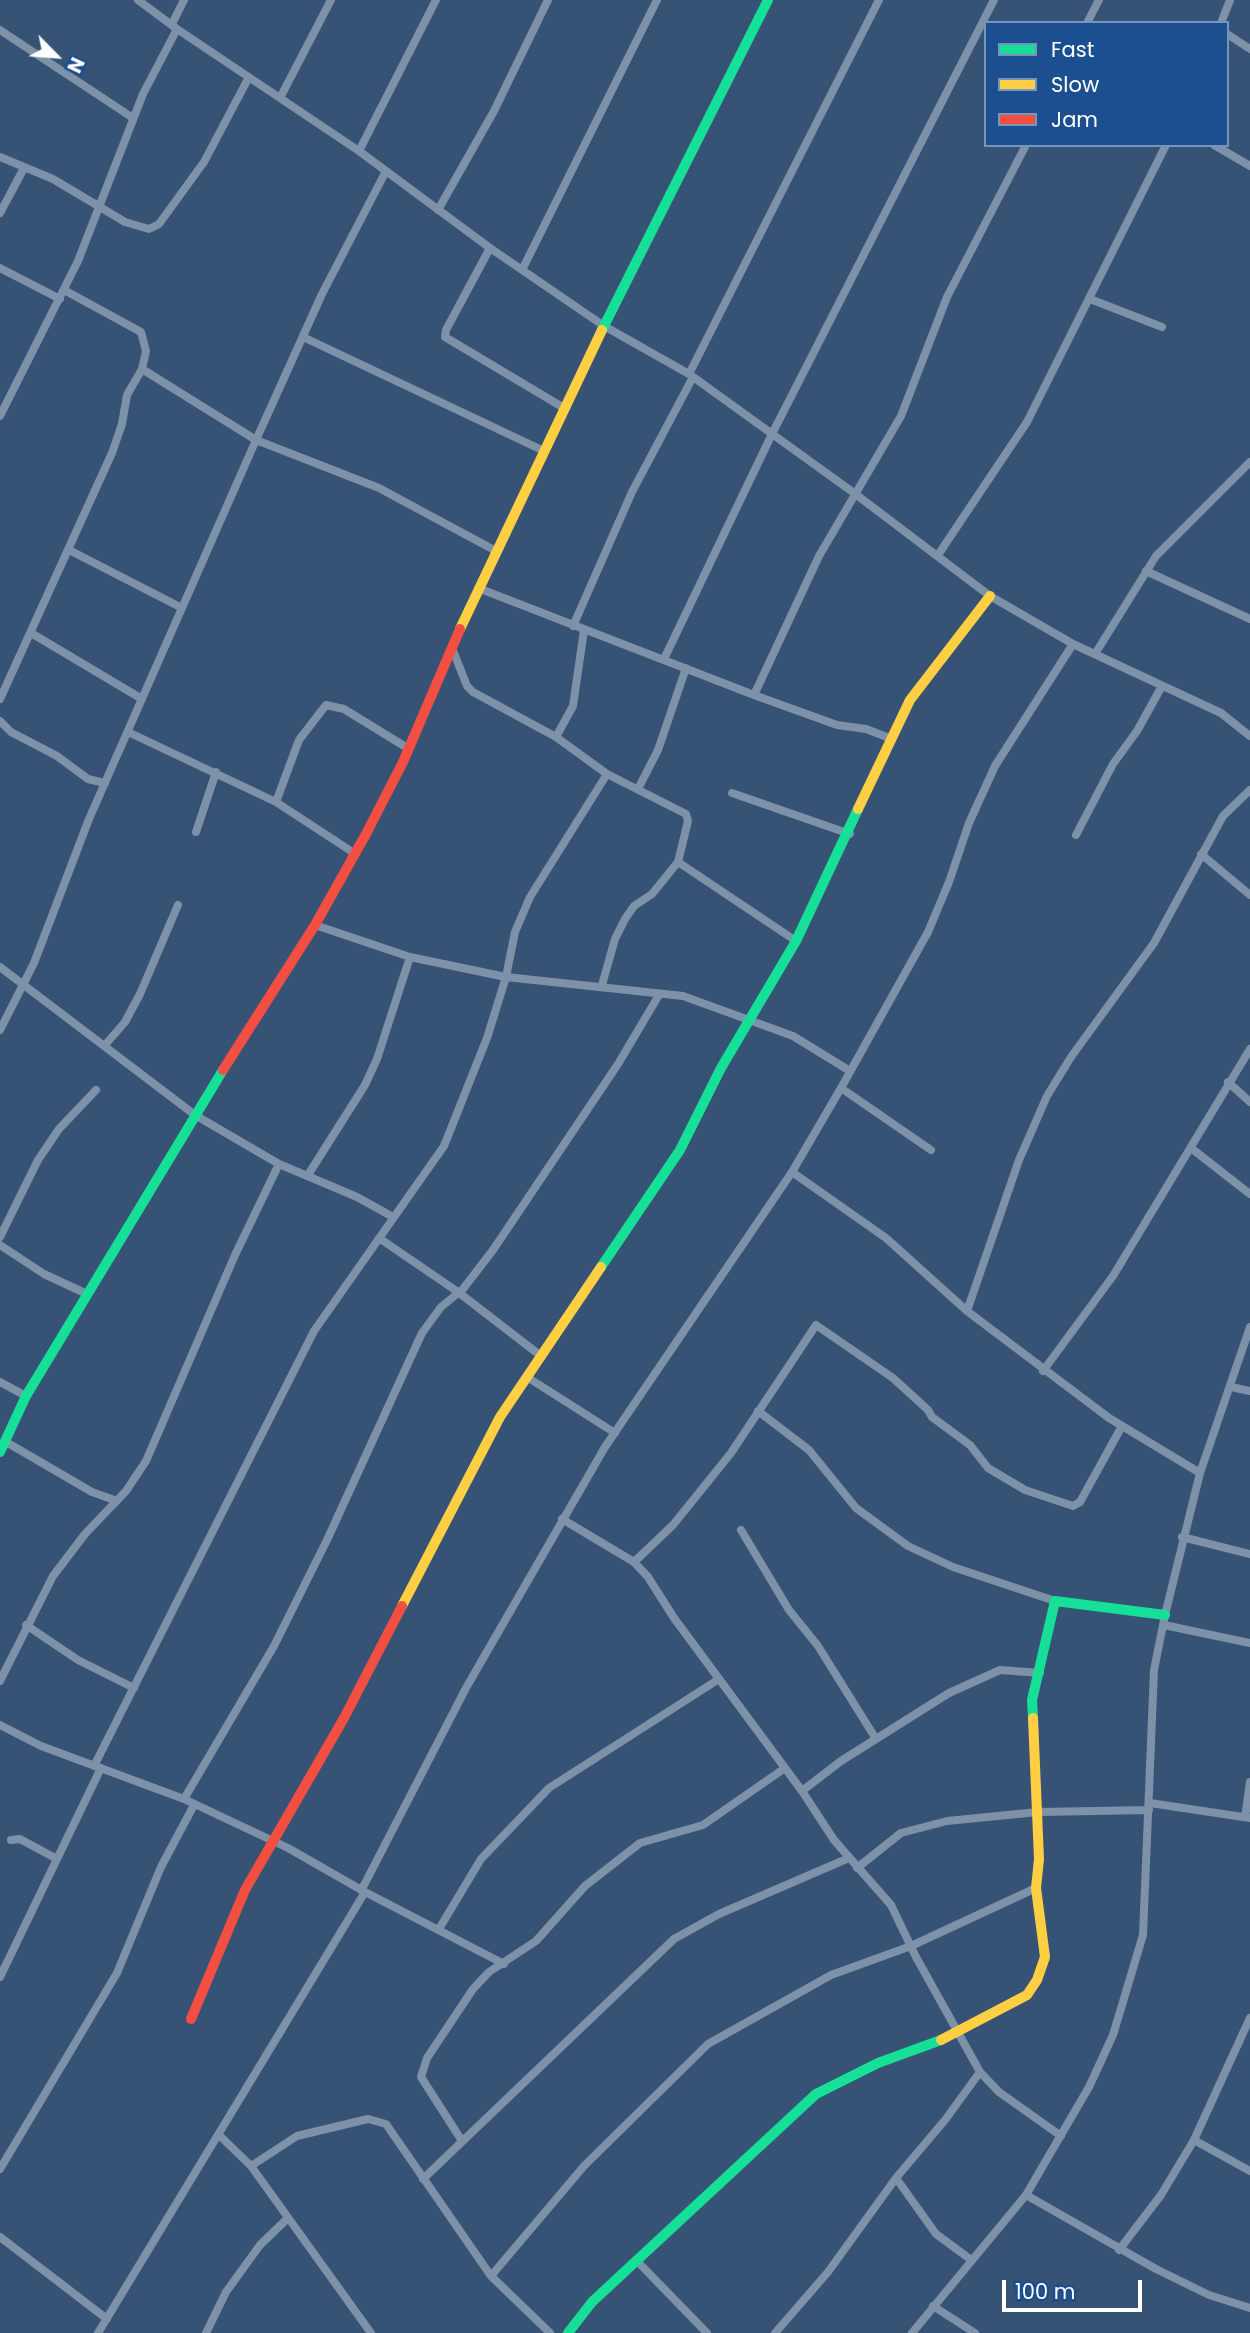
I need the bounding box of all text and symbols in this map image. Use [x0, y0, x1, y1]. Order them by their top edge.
north arrow [21, 21, 91, 91]
legend [984, 21, 1229, 147]
text: Fast [1051, 35, 1094, 64]
text: N [60, 53, 91, 77]
text: Slow [1051, 70, 1099, 99]
text: Jam [1051, 105, 1098, 134]
scale bar [1005, 2266, 1145, 2310]
text: 100 m [1015, 2277, 1075, 2306]

